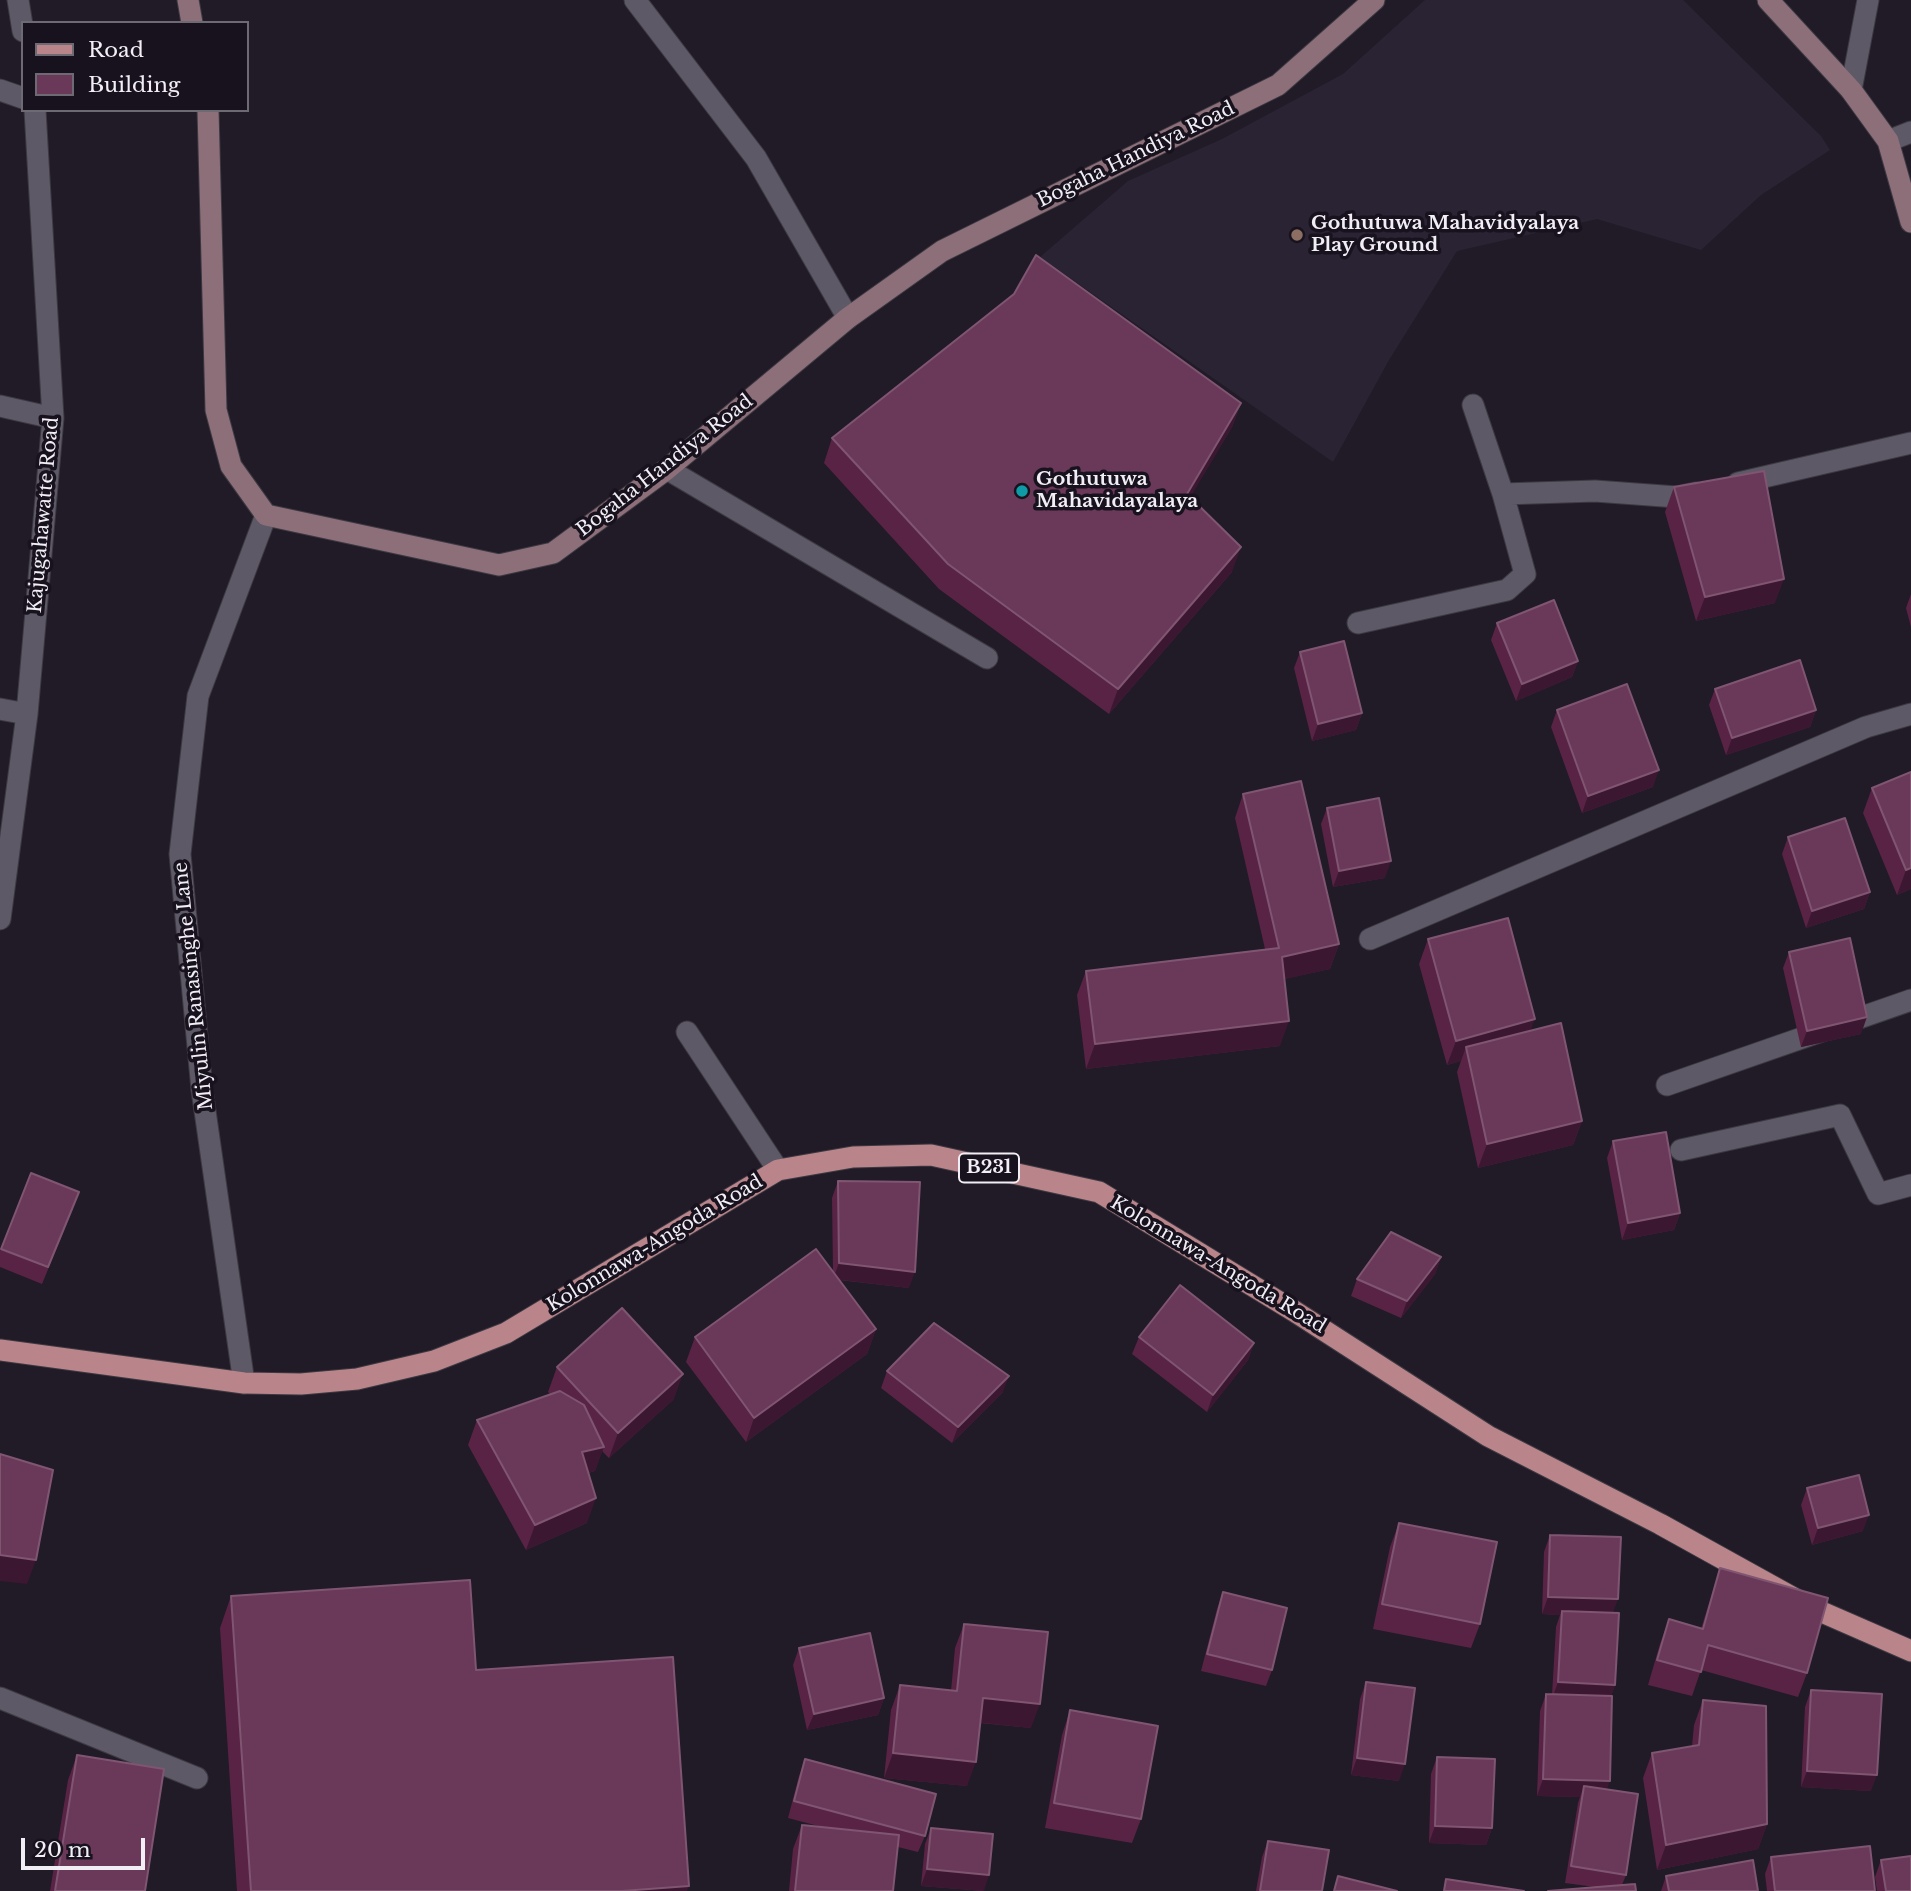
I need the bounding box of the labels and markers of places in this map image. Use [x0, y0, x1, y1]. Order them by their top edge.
place label: Gothutuwa Mahavidyalaya Play Ground [1311, 213, 1579, 257]
marker: Gothutuwa Mahavidyalaya Play Ground [1289, 227, 1305, 243]
place label: Gothutuwa Mahavidayalaya [1036, 469, 1198, 513]
marker: Gothutuwa Mahavidayalaya [1014, 483, 1030, 499]

